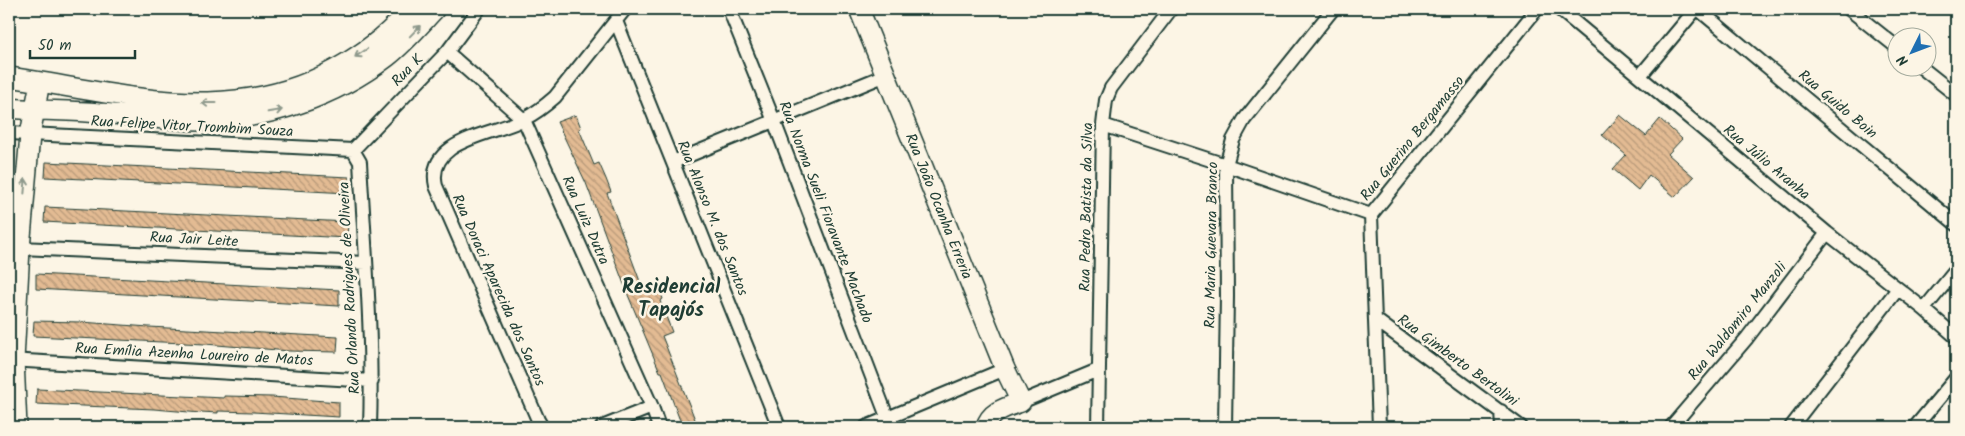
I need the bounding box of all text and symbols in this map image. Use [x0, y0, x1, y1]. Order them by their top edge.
one-way arrow [408, 26, 420, 38]
scale bar [30, 28, 135, 60]
north arrow [1888, 28, 1938, 78]
text: 50 m [38, 34, 72, 58]
one-way arrow [355, 48, 369, 58]
street label: Rua K [386, 49, 430, 93]
text: N [1892, 49, 1914, 71]
street label: Rua Guido Boin [1792, 64, 1882, 145]
street label: Rua Guerino Bergamasso [1355, 71, 1471, 207]
one-way arrow [201, 98, 218, 108]
street label: Rua Norma Sueli Fioravante Machado [772, 98, 879, 327]
one-way arrow [267, 105, 283, 115]
street label: Rua Felipe Vitor Trombim Souza [90, 110, 294, 144]
street label: Rua Júlio Aranha [1717, 119, 1815, 207]
street label: Rua Pedro Batista da Silva [1074, 122, 1100, 292]
street label: Rua João Ocanha Erreria [898, 130, 978, 283]
street label: Rua Alonso M. dos Santos [670, 137, 754, 300]
street label: Rua Maria Guevara Branco [1199, 161, 1225, 329]
street label: Rua Luiz Dutra [555, 172, 615, 269]
one-way arrow [21, 179, 30, 195]
street label: Rua Orlando Rodrigues de Oliveira [332, 181, 368, 395]
street label: Rua Doraci Aparecida dos Santos [445, 190, 552, 391]
street label: Rua Jair Leite [149, 226, 239, 254]
street label: Rua Waldomiro Manzoli [1682, 256, 1794, 386]
district label: Residencial Tapajós [622, 272, 721, 327]
street label: Rua Gimberto Bertolini [1392, 309, 1524, 414]
street label: Rua Emília Azenha Loureiro de Matos [74, 337, 314, 373]

